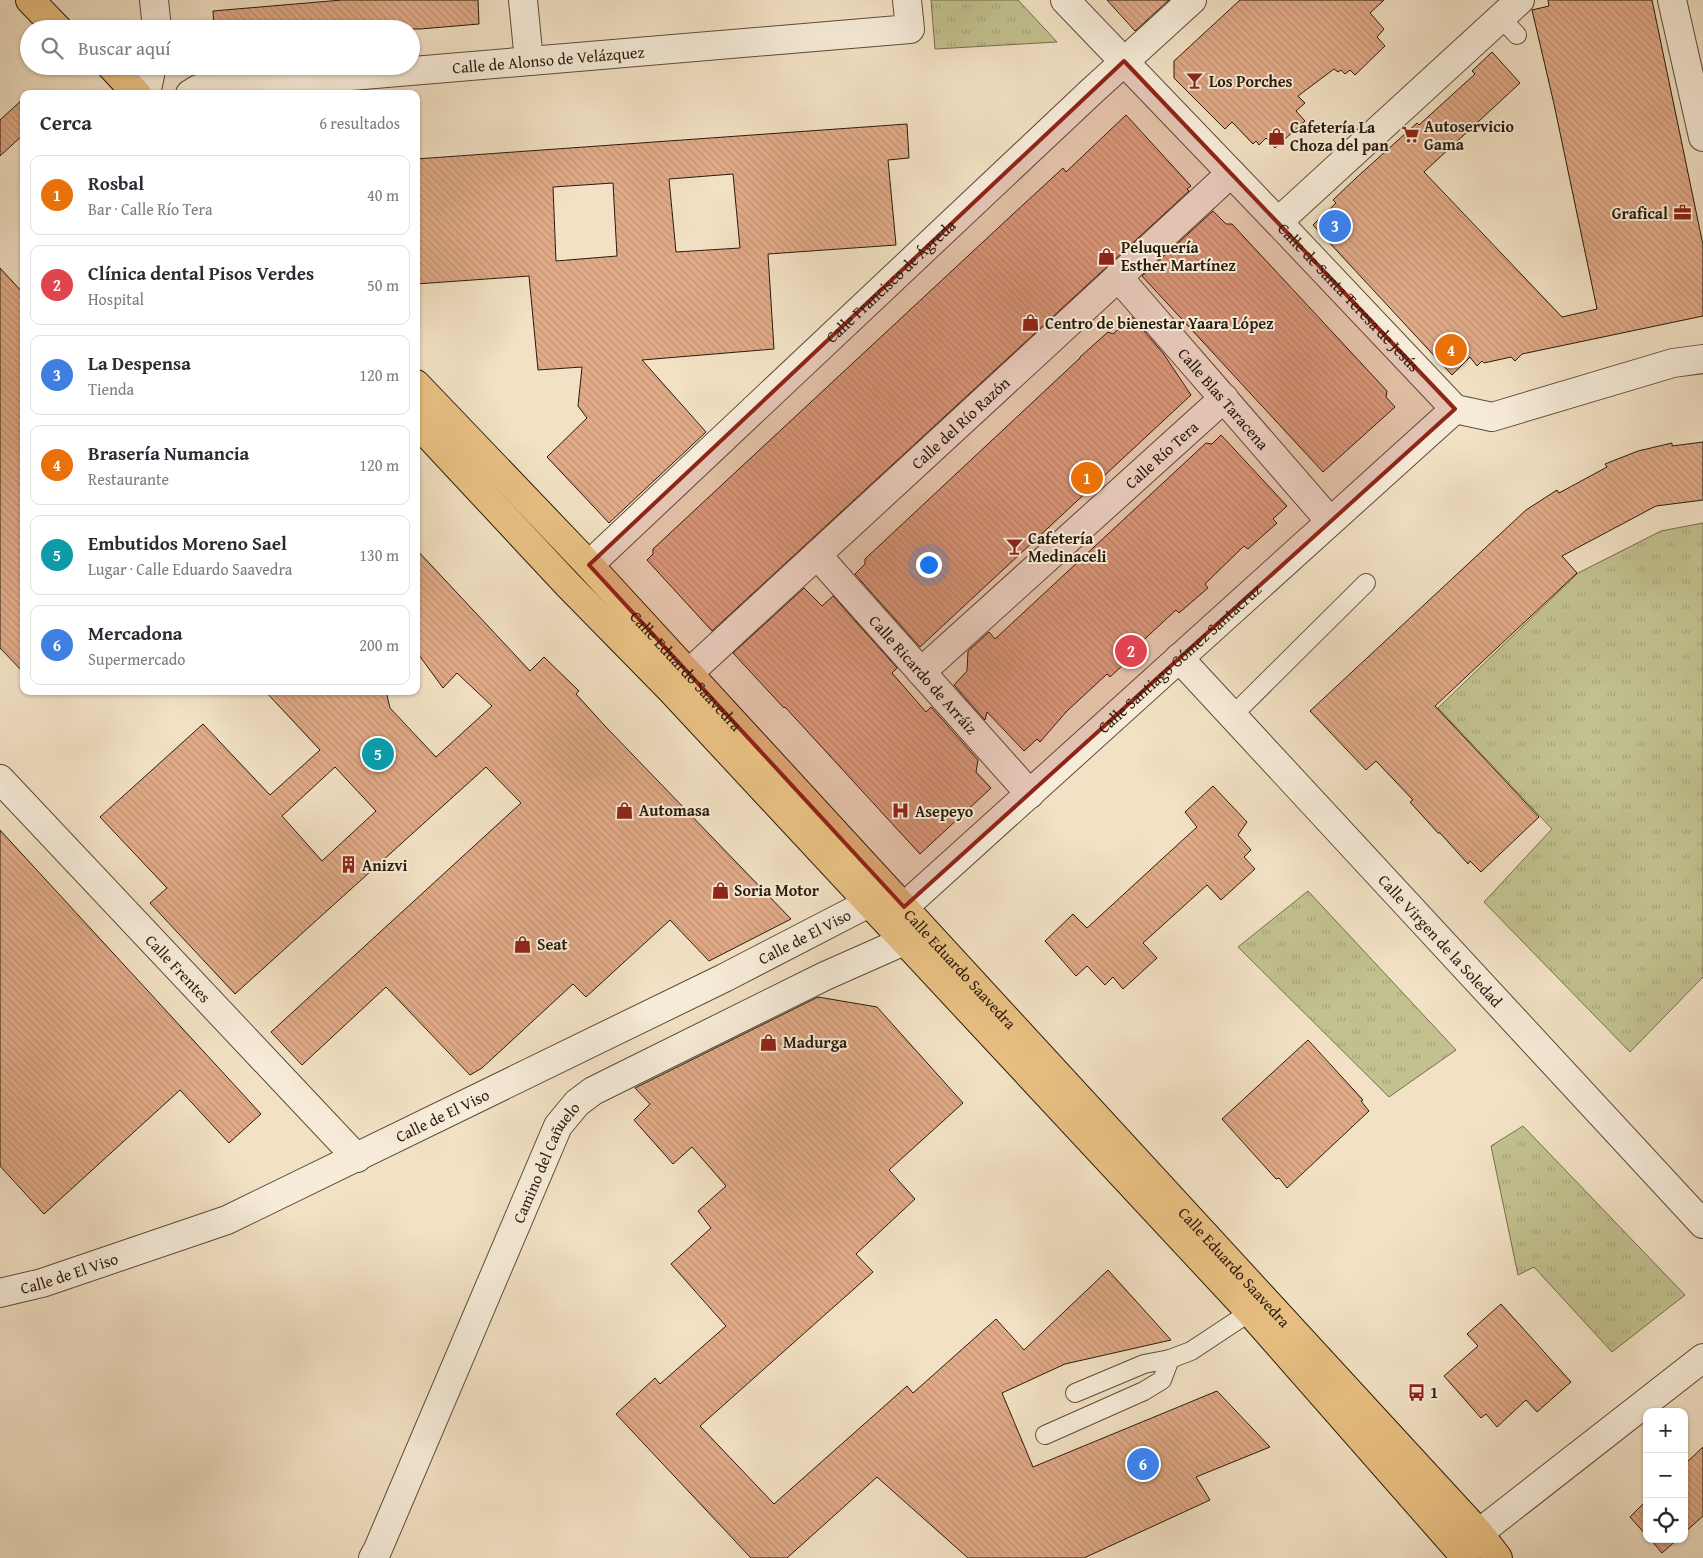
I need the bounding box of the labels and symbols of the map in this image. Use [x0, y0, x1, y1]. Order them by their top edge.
street label: Calle de Alonso de Velázquez [451, 39, 645, 80]
place label: Los Porches [1209, 69, 1293, 93]
bar icon: Los Porches [1185, 71, 1205, 91]
place label: Autoservicio Gama [1424, 114, 1515, 156]
place label: Cafetería La Choza del pan [1290, 115, 1389, 157]
supermarket icon: Autoservicio Gama [1400, 125, 1420, 145]
shop icon: Cafetería La Choza del pan [1266, 126, 1286, 146]
place label: Grafical [1612, 201, 1668, 225]
office icon: Grafical [1672, 203, 1692, 223]
pin: 3 [1319, 207, 1351, 245]
street label: Calle Francisco de Ágreda [820, 213, 961, 348]
street label: Calle de Santa Teresa de Jesús [1272, 217, 1426, 377]
place label: Peluquería Esther Martínez [1121, 235, 1236, 277]
shop icon: Peluquería Esther Martínez [1097, 246, 1117, 266]
place label: Centro de bienestar Yaara López [1045, 311, 1274, 335]
shop icon: Centro de bienestar Yaara López [1021, 313, 1041, 333]
pin: 4 [1435, 331, 1467, 369]
street label: Calle Blas Taracena [1172, 342, 1275, 455]
street label: Calle del Río Razón [905, 371, 1015, 475]
street label: Calle Río Tera [1119, 415, 1204, 494]
pin: 1 [1071, 459, 1103, 497]
place label: Cafetería Medinaceli [1028, 526, 1107, 568]
bar icon: Cafetería Medinaceli [1004, 537, 1024, 557]
your location [916, 552, 942, 578]
street label: Calle Santiago Gómez Santacruz [1092, 578, 1267, 739]
street label: Calle Eduardo Saavedra [625, 605, 748, 737]
street label: Calle Ricardo de Arráiz [864, 609, 983, 740]
pin: 2 [1115, 632, 1147, 670]
pin: 5 [362, 735, 394, 773]
place label: Automasa [639, 798, 711, 822]
place label: Asepeyo [915, 799, 974, 823]
shop icon: Automasa [615, 800, 635, 820]
hospital icon: Asepeyo [891, 801, 911, 821]
place label: Anizvi [362, 853, 407, 877]
building icon: Anizvi [338, 855, 358, 875]
street label: Calle Virgen de la Soledad [1373, 869, 1509, 1013]
place label: Soria Motor [734, 878, 820, 902]
shop icon: Soria Motor [710, 880, 730, 900]
street label: Calle de El Viso [754, 902, 855, 970]
street label: Calle Eduardo Saavedra [899, 903, 1022, 1035]
street label: Calle Frentes [140, 929, 217, 1008]
place label: Seat [537, 932, 568, 956]
shop icon: Seat [513, 934, 533, 954]
place label: Madurga [783, 1030, 848, 1054]
shop icon: Madurga [759, 1032, 779, 1052]
street label: Calle de El Viso [391, 1082, 493, 1148]
street label: Camino del Cañuelo [506, 1096, 585, 1227]
street label: Calle Eduardo Saavedra [1173, 1201, 1296, 1333]
street label: Calle de El Viso [18, 1246, 121, 1300]
place label: 1 [1430, 1380, 1438, 1404]
bus stop icon: 1 [1406, 1382, 1426, 1402]
pin: 6 [1127, 1445, 1159, 1483]

